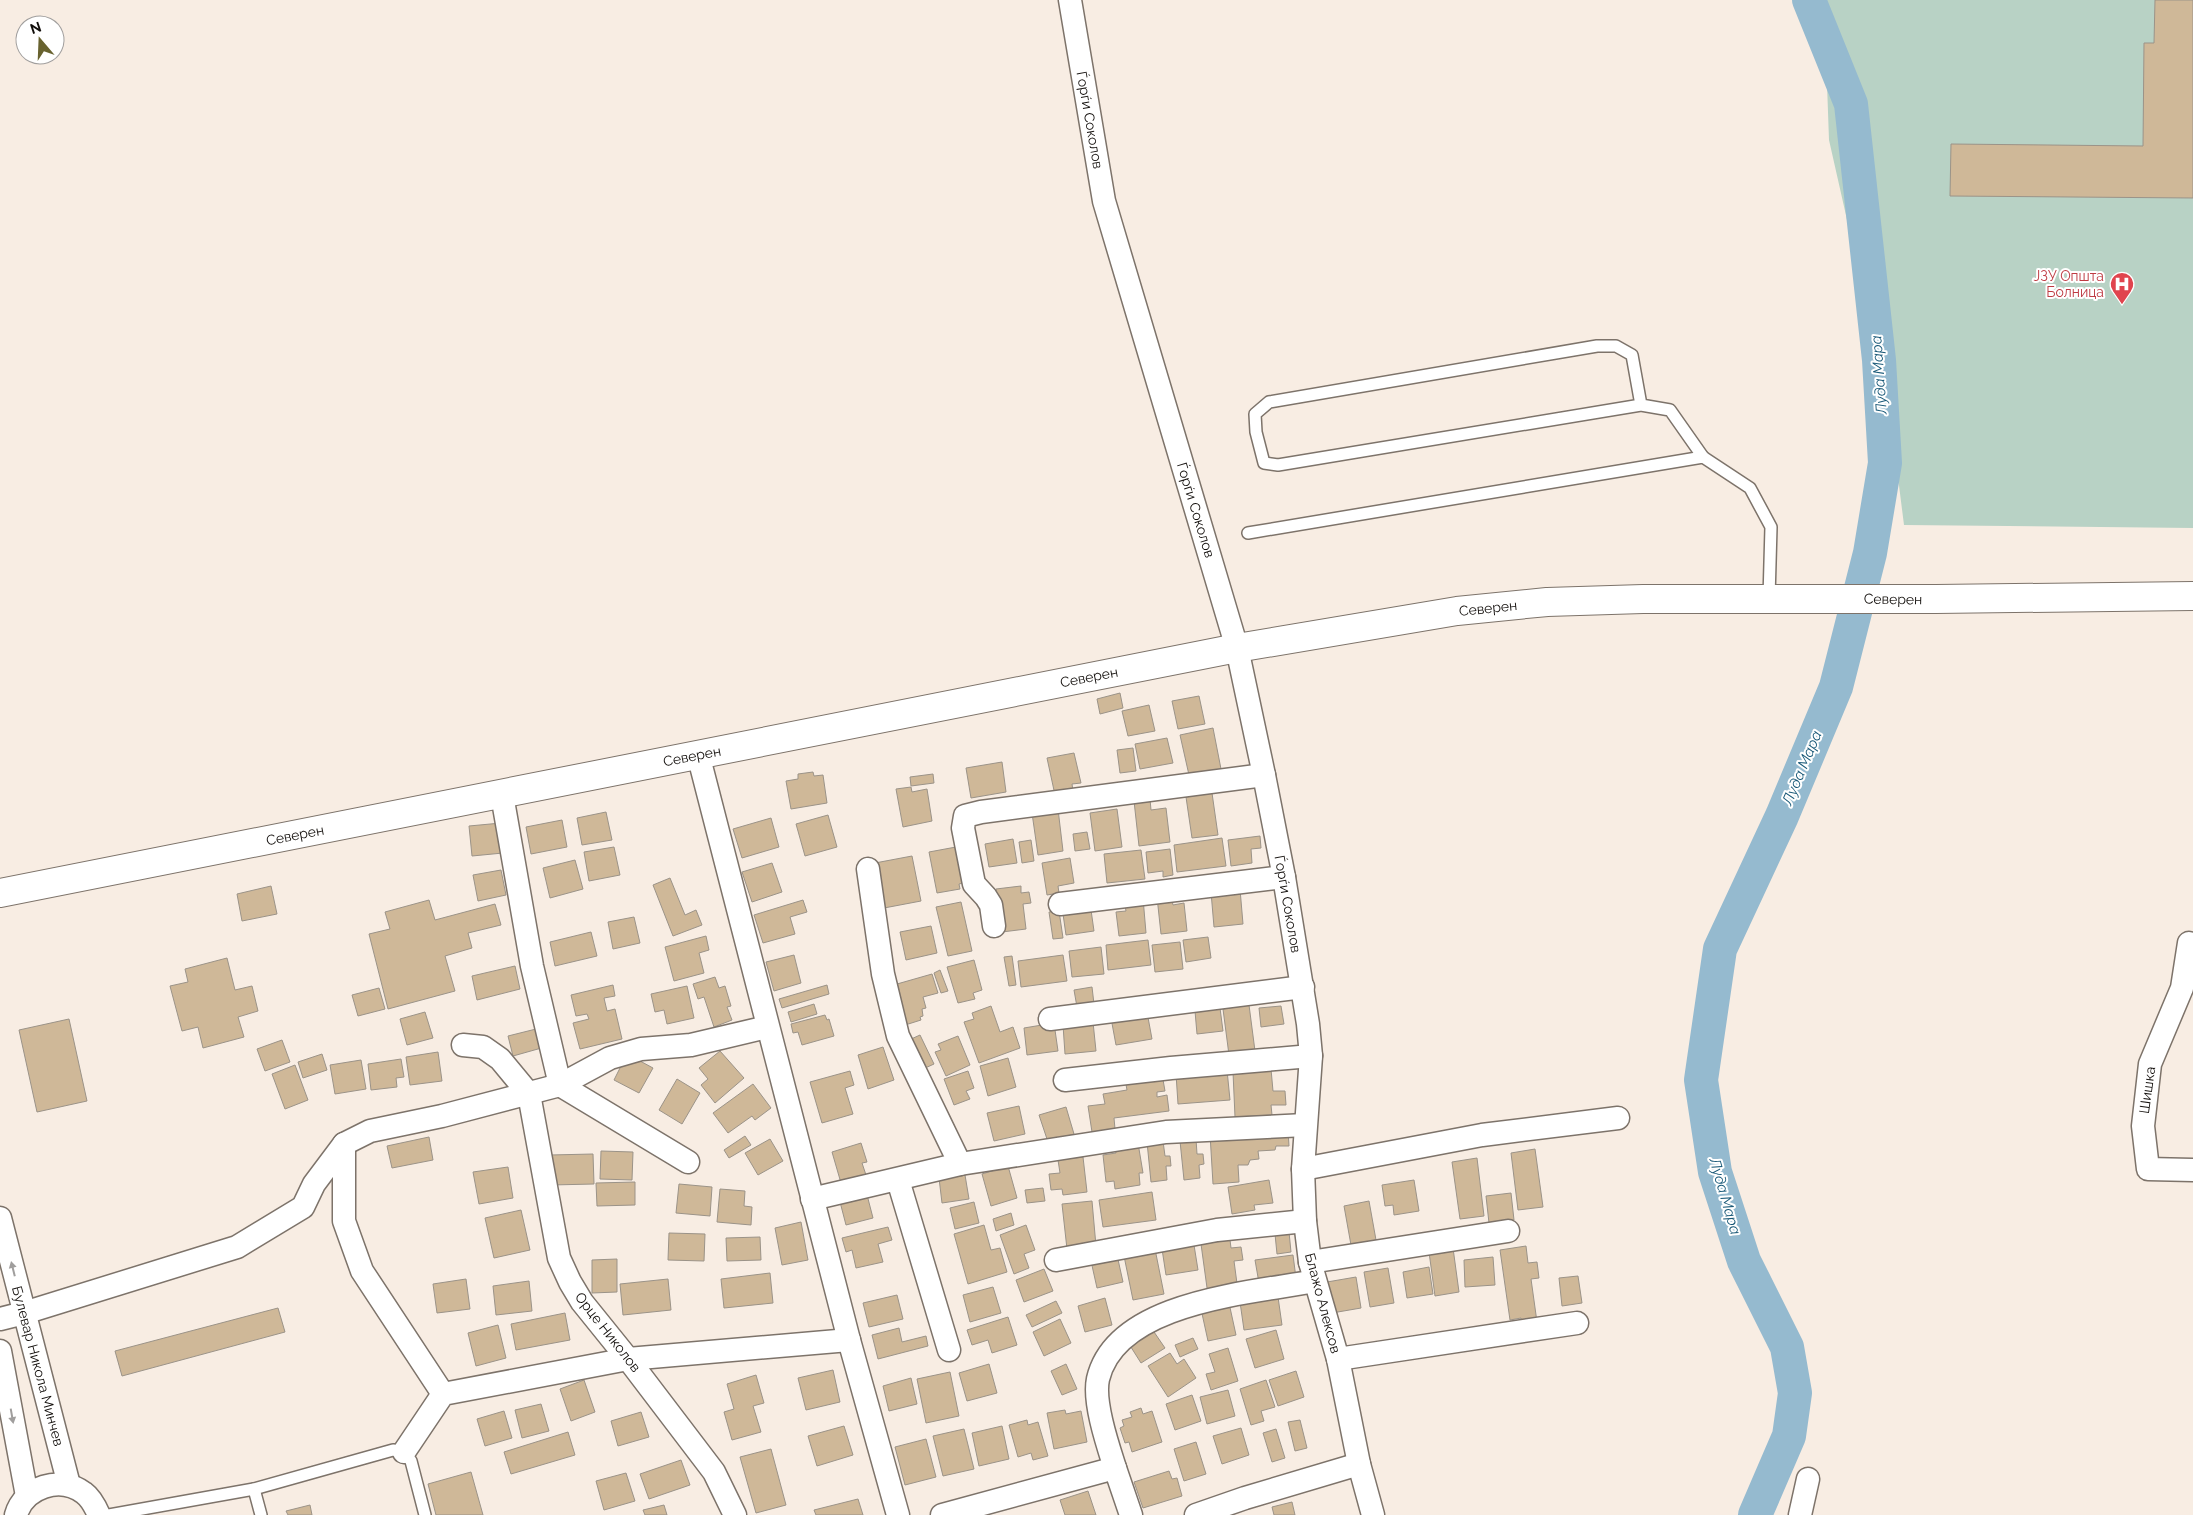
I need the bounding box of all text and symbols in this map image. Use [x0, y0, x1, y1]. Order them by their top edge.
north arrow [15, 15, 65, 65]
text: N [28, 18, 43, 37]
street label: Ѓорѓи Соколов [1074, 70, 1107, 170]
place label: ЈЗУ Општа Болница [2034, 268, 2104, 300]
hospital icon: ЈЗУ Општа Болница [2109, 271, 2135, 305]
water label: Луда Мара [1867, 335, 1891, 416]
street label: Ѓорѓи Соколов [1174, 460, 1219, 560]
street label: Северен [1864, 590, 1922, 608]
street label: Северен [1458, 597, 1518, 619]
street label: Северен [1059, 664, 1119, 690]
water label: Луда Мара [1778, 728, 1826, 809]
street label: Северен [662, 743, 722, 769]
street label: Северен [265, 822, 325, 848]
street label: Ѓорѓи Соколов [1272, 854, 1305, 954]
street label: Шишка [2136, 1065, 2158, 1115]
water label: Луда Мара [1705, 1154, 1745, 1237]
street label: Блажо Алексов [1302, 1251, 1344, 1355]
one-way arrow [9, 1261, 17, 1276]
street label: Булевар Никола Минчев [9, 1284, 67, 1448]
street label: Орце Николов [572, 1289, 644, 1375]
one-way arrow [8, 1409, 16, 1425]

